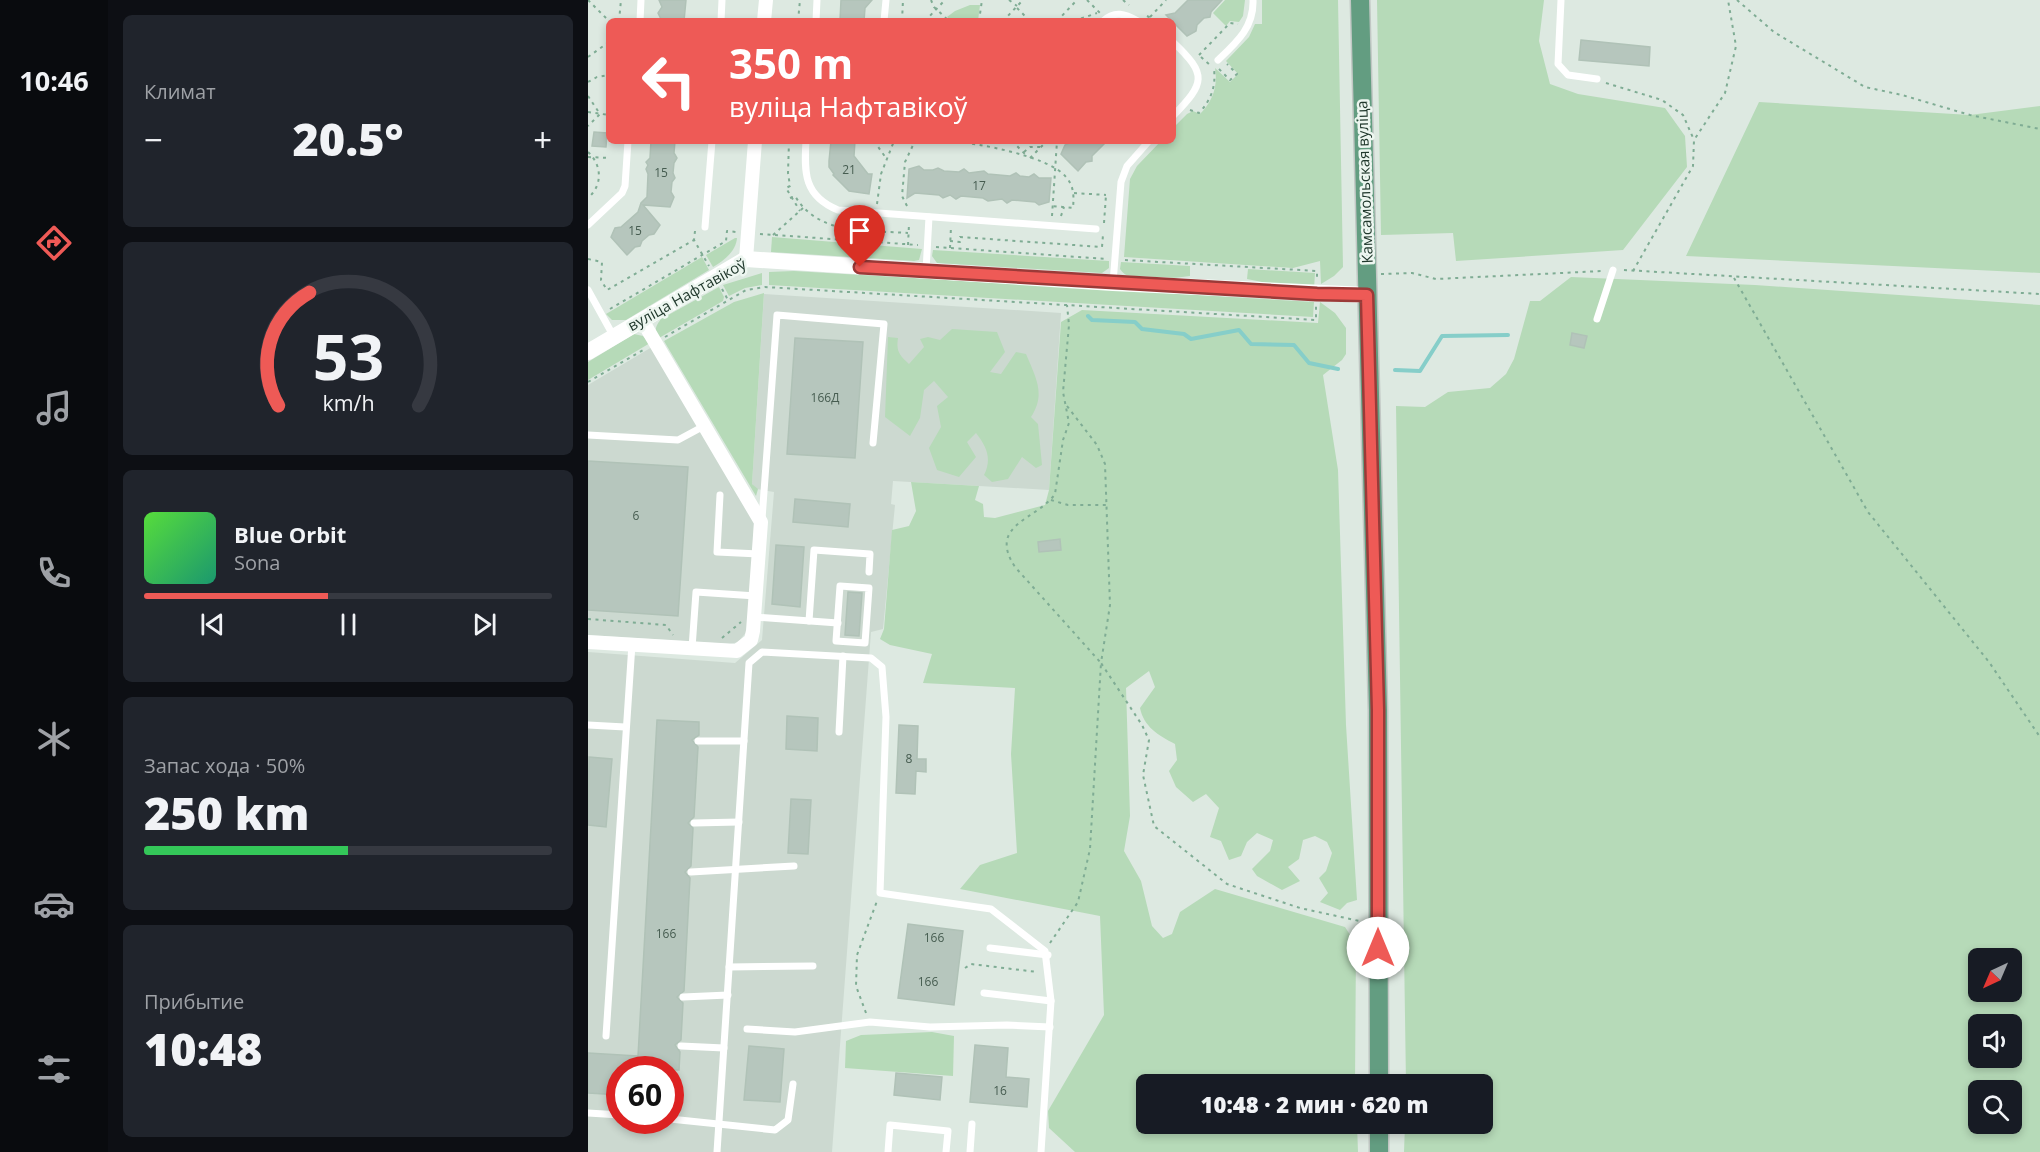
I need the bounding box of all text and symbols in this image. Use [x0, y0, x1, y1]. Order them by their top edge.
text: 350 m [729, 34, 853, 91]
icon: left [630, 42, 708, 120]
text: 10:46 [19, 62, 89, 99]
text: Климат [144, 78, 216, 105]
text: вуліца Нафтавікоў [729, 88, 967, 125]
street label: Камсамольская вуліца [1351, 100, 1377, 264]
text: 20.5° [292, 108, 404, 169]
text: − [144, 117, 163, 162]
text: + [533, 117, 552, 162]
house number: 21 [842, 161, 856, 178]
house number: 15 [654, 164, 668, 181]
house number: 17 [972, 177, 986, 194]
pin [834, 205, 885, 267]
icon: arrive [843, 214, 876, 247]
icon: directions [33, 222, 75, 264]
house number: 15 [628, 222, 642, 239]
street label: вуліца Нафтавікоў [624, 253, 750, 335]
text: 53 [312, 313, 384, 398]
icon: music [33, 387, 75, 429]
text: km/h [322, 388, 374, 417]
house number: 166Д [811, 389, 839, 406]
house number: 6 [633, 507, 640, 524]
text: Blue Orbit [234, 519, 346, 549]
text: Sona [234, 549, 280, 576]
icon: phone [33, 552, 75, 594]
icon: previous [196, 608, 229, 641]
icon: pause [332, 608, 365, 641]
icon: next [468, 608, 501, 641]
icon: climate [33, 718, 75, 760]
house number: 8 [906, 750, 913, 767]
text: Запас хода · 50% [144, 752, 305, 779]
text: 250 km [144, 782, 309, 843]
icon: car [33, 883, 75, 925]
position arrow [1346, 916, 1410, 980]
house number: 166 [656, 925, 676, 942]
house number: 166 [924, 929, 944, 946]
north arrow [1968, 948, 2022, 1002]
map controls [1968, 948, 2022, 1134]
house number: 166 [918, 973, 938, 990]
text: Прибытие [144, 988, 244, 1015]
button: sound [1968, 1014, 2022, 1068]
text: 10:48 [144, 1018, 262, 1079]
icon: filters [33, 1048, 75, 1090]
speed limit sign: 60 [606, 1056, 684, 1134]
button: search [1968, 1080, 2022, 1134]
house number: 16 [993, 1082, 1007, 1099]
text: 10:48 · 2 мин · 620 m [1201, 1089, 1428, 1119]

